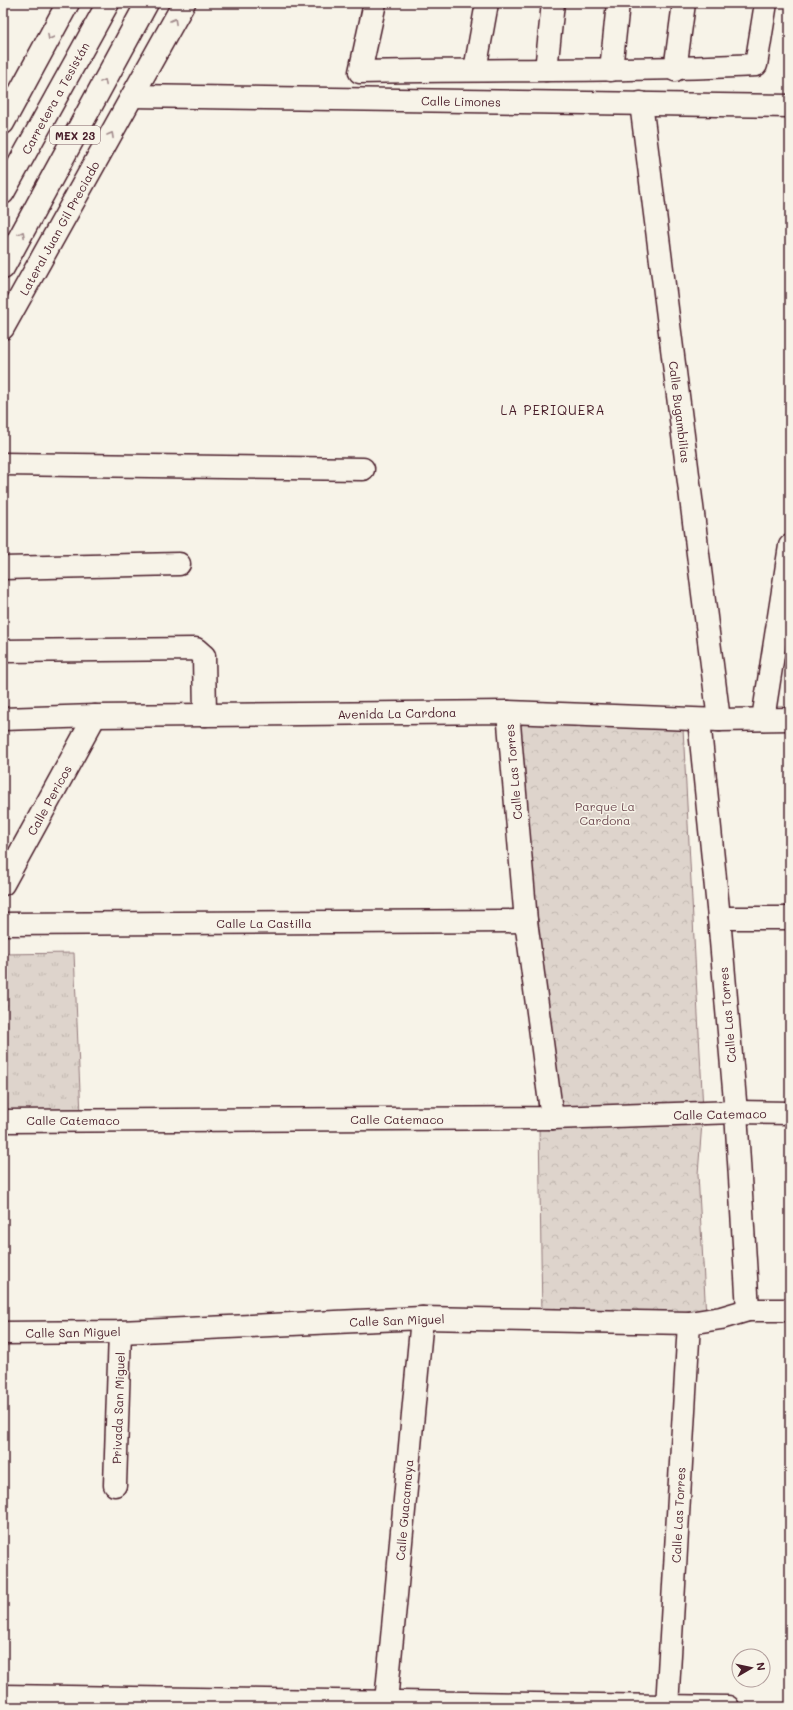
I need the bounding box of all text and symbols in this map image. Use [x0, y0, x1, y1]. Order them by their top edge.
one-way arrow [169, 18, 177, 25]
one-way arrow [47, 33, 54, 40]
street label: Carretera a Tesistán [18, 39, 92, 157]
one-way arrow [99, 79, 106, 87]
street label: Calle Limones [421, 92, 501, 110]
road number: MEX 23 [50, 126, 100, 144]
one-way arrow [106, 132, 113, 139]
street label: Lateral Juan Gil Preciado [15, 158, 103, 298]
one-way arrow [17, 230, 24, 238]
street label: Calle Bugambilias [666, 360, 694, 464]
district label: LA PERIQUERA [500, 401, 606, 418]
street label: Avenida La Cardona [338, 704, 456, 722]
street label: Calle Las Torres [501, 723, 525, 820]
street label: Calle Pericos [23, 762, 75, 838]
park label: Parque La Cardona [575, 798, 635, 828]
street label: Calle La Castilla [216, 915, 312, 931]
street label: Calle Las Torres [715, 966, 739, 1063]
street label: Calle Catemaco [673, 1105, 767, 1123]
street label: Calle Catemaco [350, 1111, 444, 1127]
street label: Calle Catemaco [26, 1112, 120, 1128]
street label: Calle San Miguel [349, 1310, 445, 1330]
street label: Calle San Miguel [25, 1323, 121, 1341]
street label: Privada San Miguel [108, 1352, 128, 1464]
street label: Calle Guacamaya [392, 1459, 416, 1561]
street label: Calle Las Torres [668, 1467, 689, 1563]
north arrow [731, 1648, 771, 1688]
text: N [753, 1661, 769, 1672]

